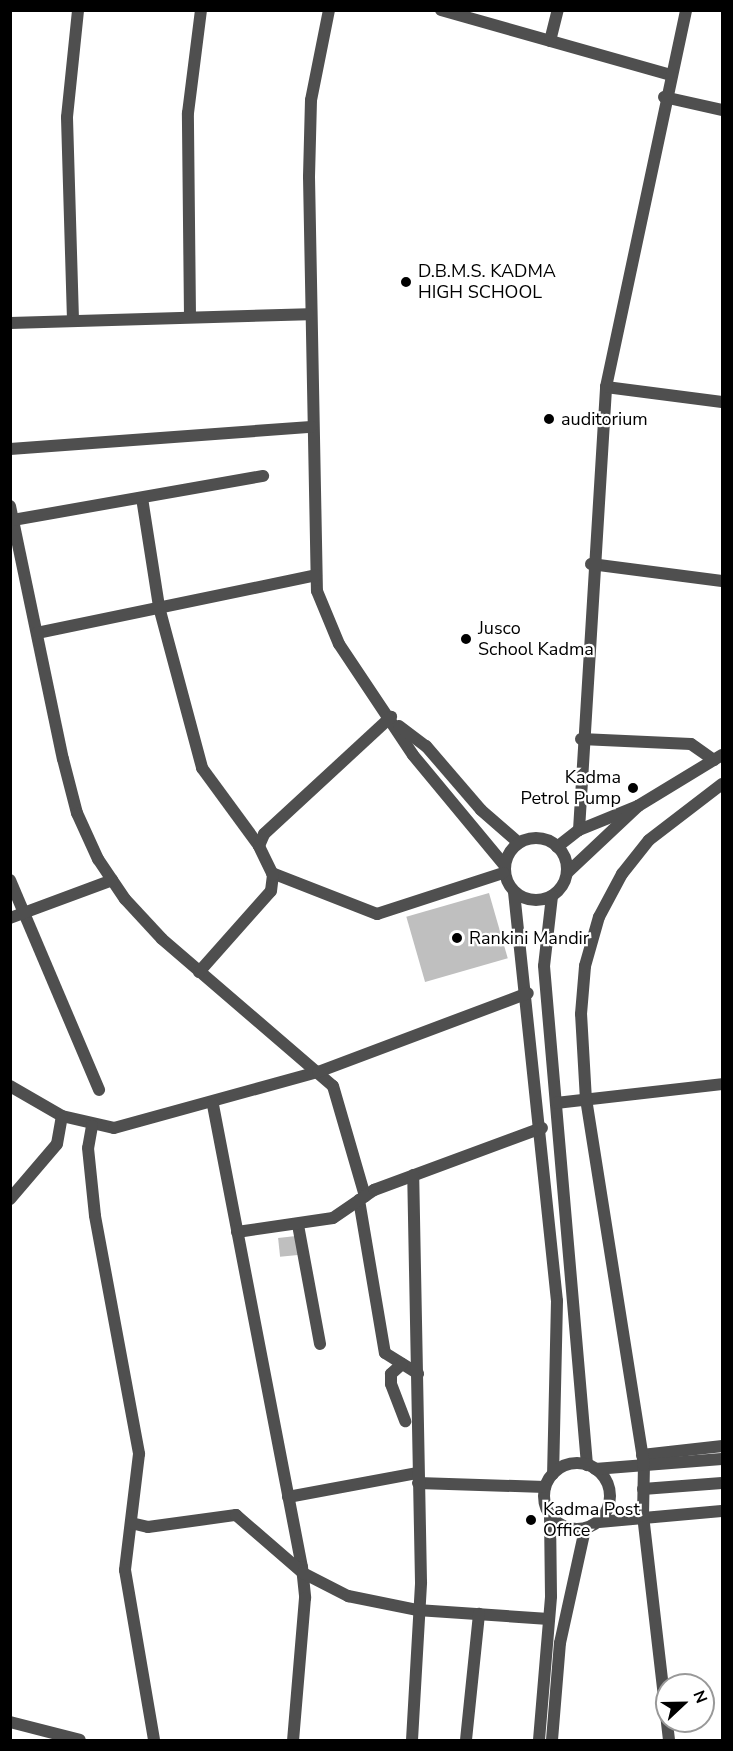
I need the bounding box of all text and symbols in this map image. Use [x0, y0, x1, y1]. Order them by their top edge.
place label: D.B.M.S. KADMA HIGH SCHOOL [418, 261, 556, 304]
marker: D.B.M.S. KADMA HIGH SCHOOL [399, 275, 413, 289]
place label: auditorium [561, 408, 648, 430]
marker: auditorium [542, 412, 556, 426]
place label: Jusco School Kadma [478, 618, 594, 660]
marker: Jusco School Kadma [459, 632, 473, 646]
place label: Kadma Petrol Pump [521, 767, 621, 810]
marker: Kadma Petrol Pump [626, 781, 640, 795]
place label: Rankini Mandir [469, 927, 589, 949]
marker: Rankini Mandir [450, 931, 464, 945]
place label: Kadma Post Office [543, 1499, 640, 1541]
marker: Kadma Post Office [524, 1513, 538, 1527]
north arrow [655, 1673, 715, 1733]
text: N [687, 1687, 712, 1707]

